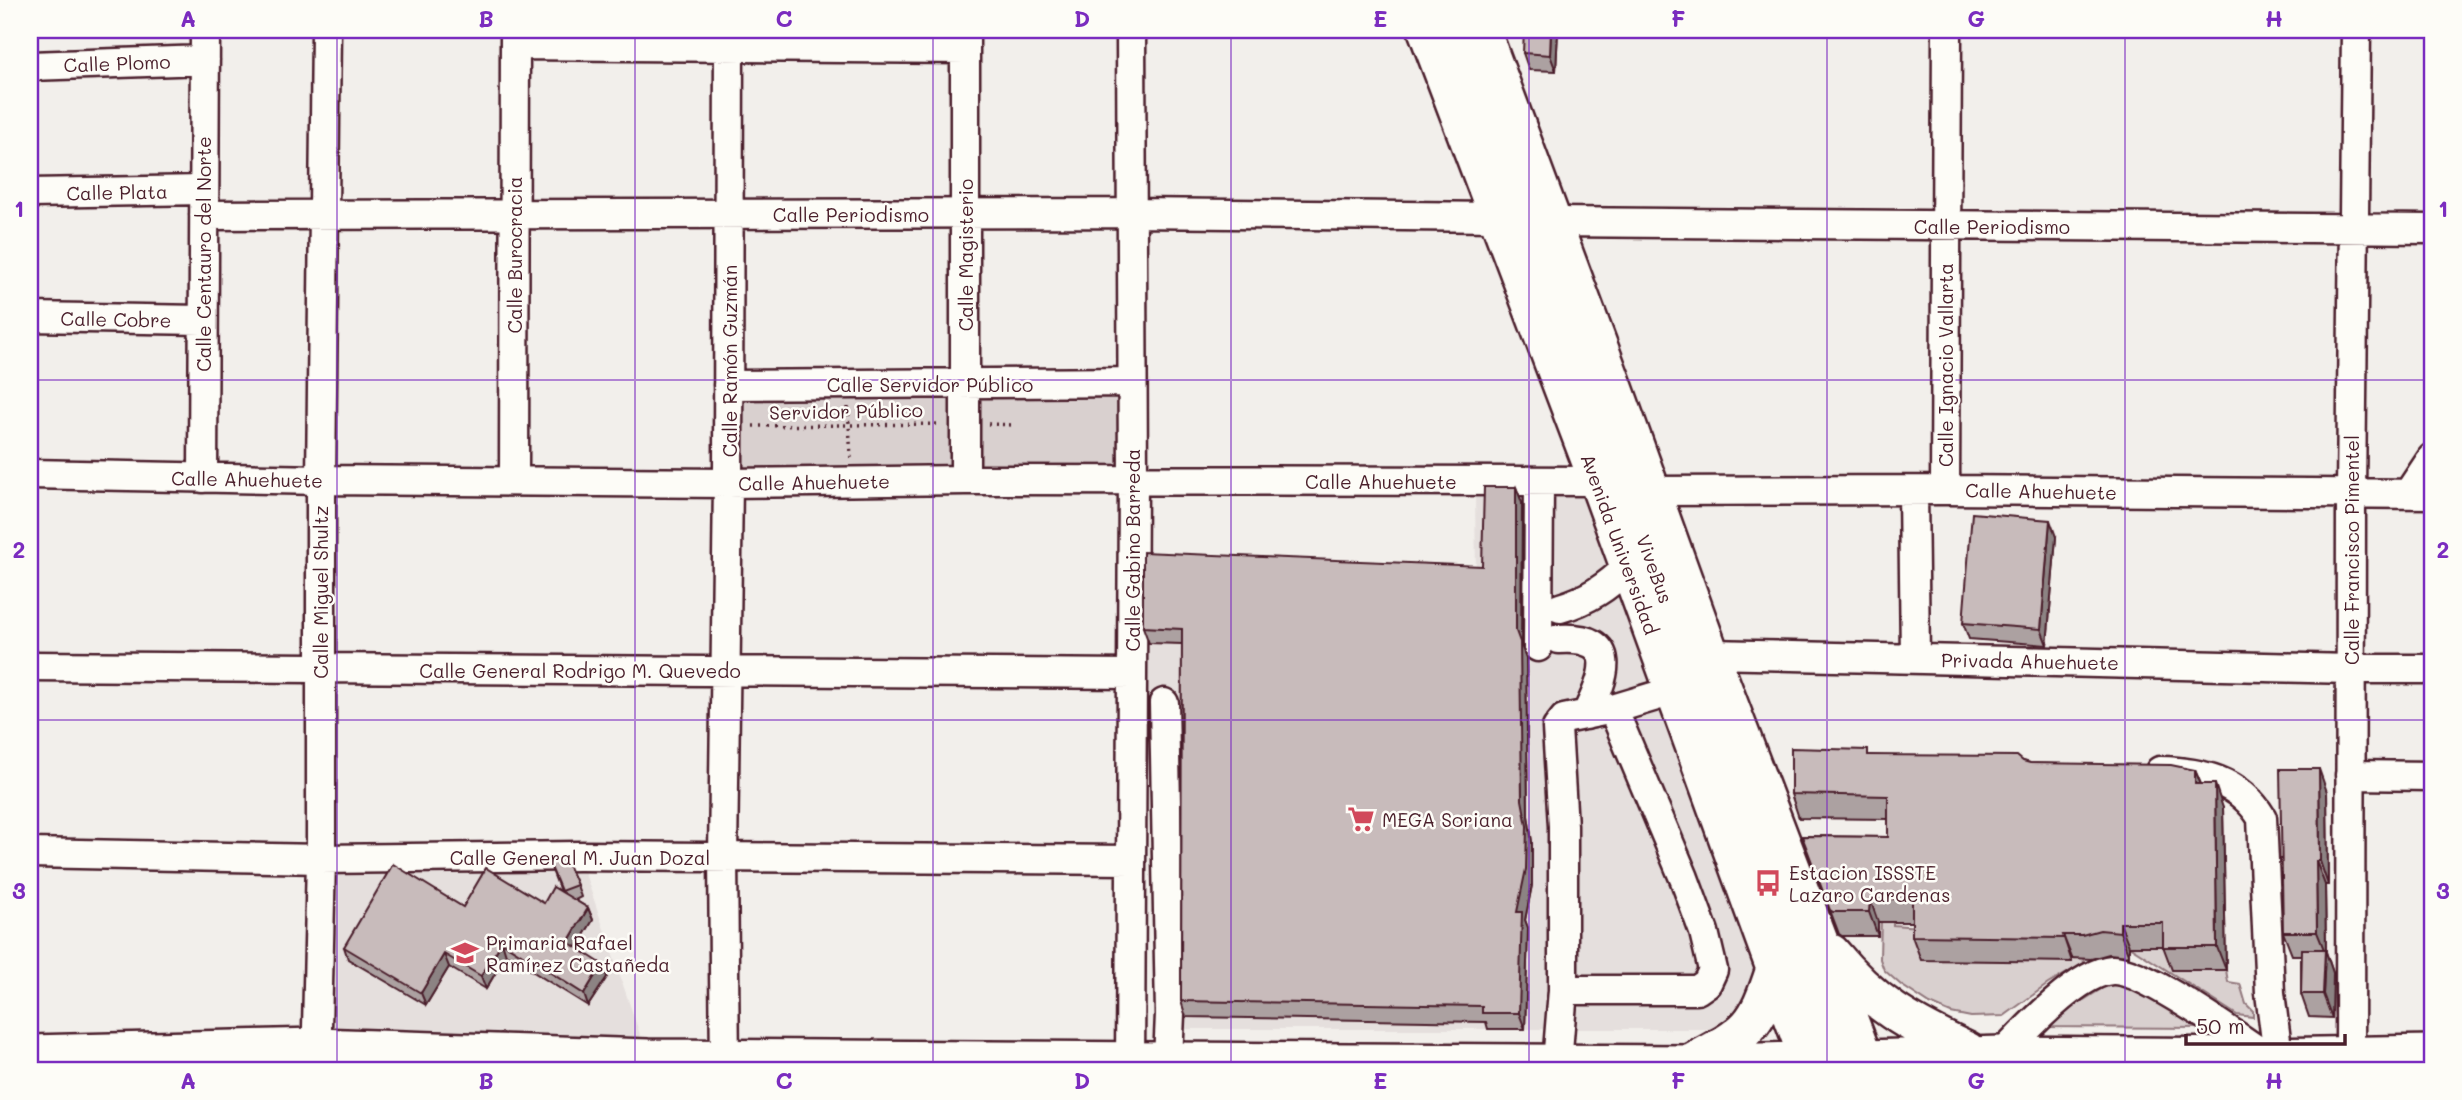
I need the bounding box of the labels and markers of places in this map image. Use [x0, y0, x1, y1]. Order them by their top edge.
supermarket icon: MEGA Soriana [1346, 804, 1376, 834]
place label: MEGA Soriana [1382, 807, 1513, 832]
place label: Estacion ISSSTE Lazaro Cardenas [1789, 860, 1950, 907]
bus stop icon: Estacion ISSSTE Lazaro Cardenas [1753, 868, 1783, 898]
place label: Primaria Rafael Ramírez Castañeda [486, 930, 670, 977]
school or university icon: Primaria Rafael Ramírez Castañeda [450, 938, 480, 968]

